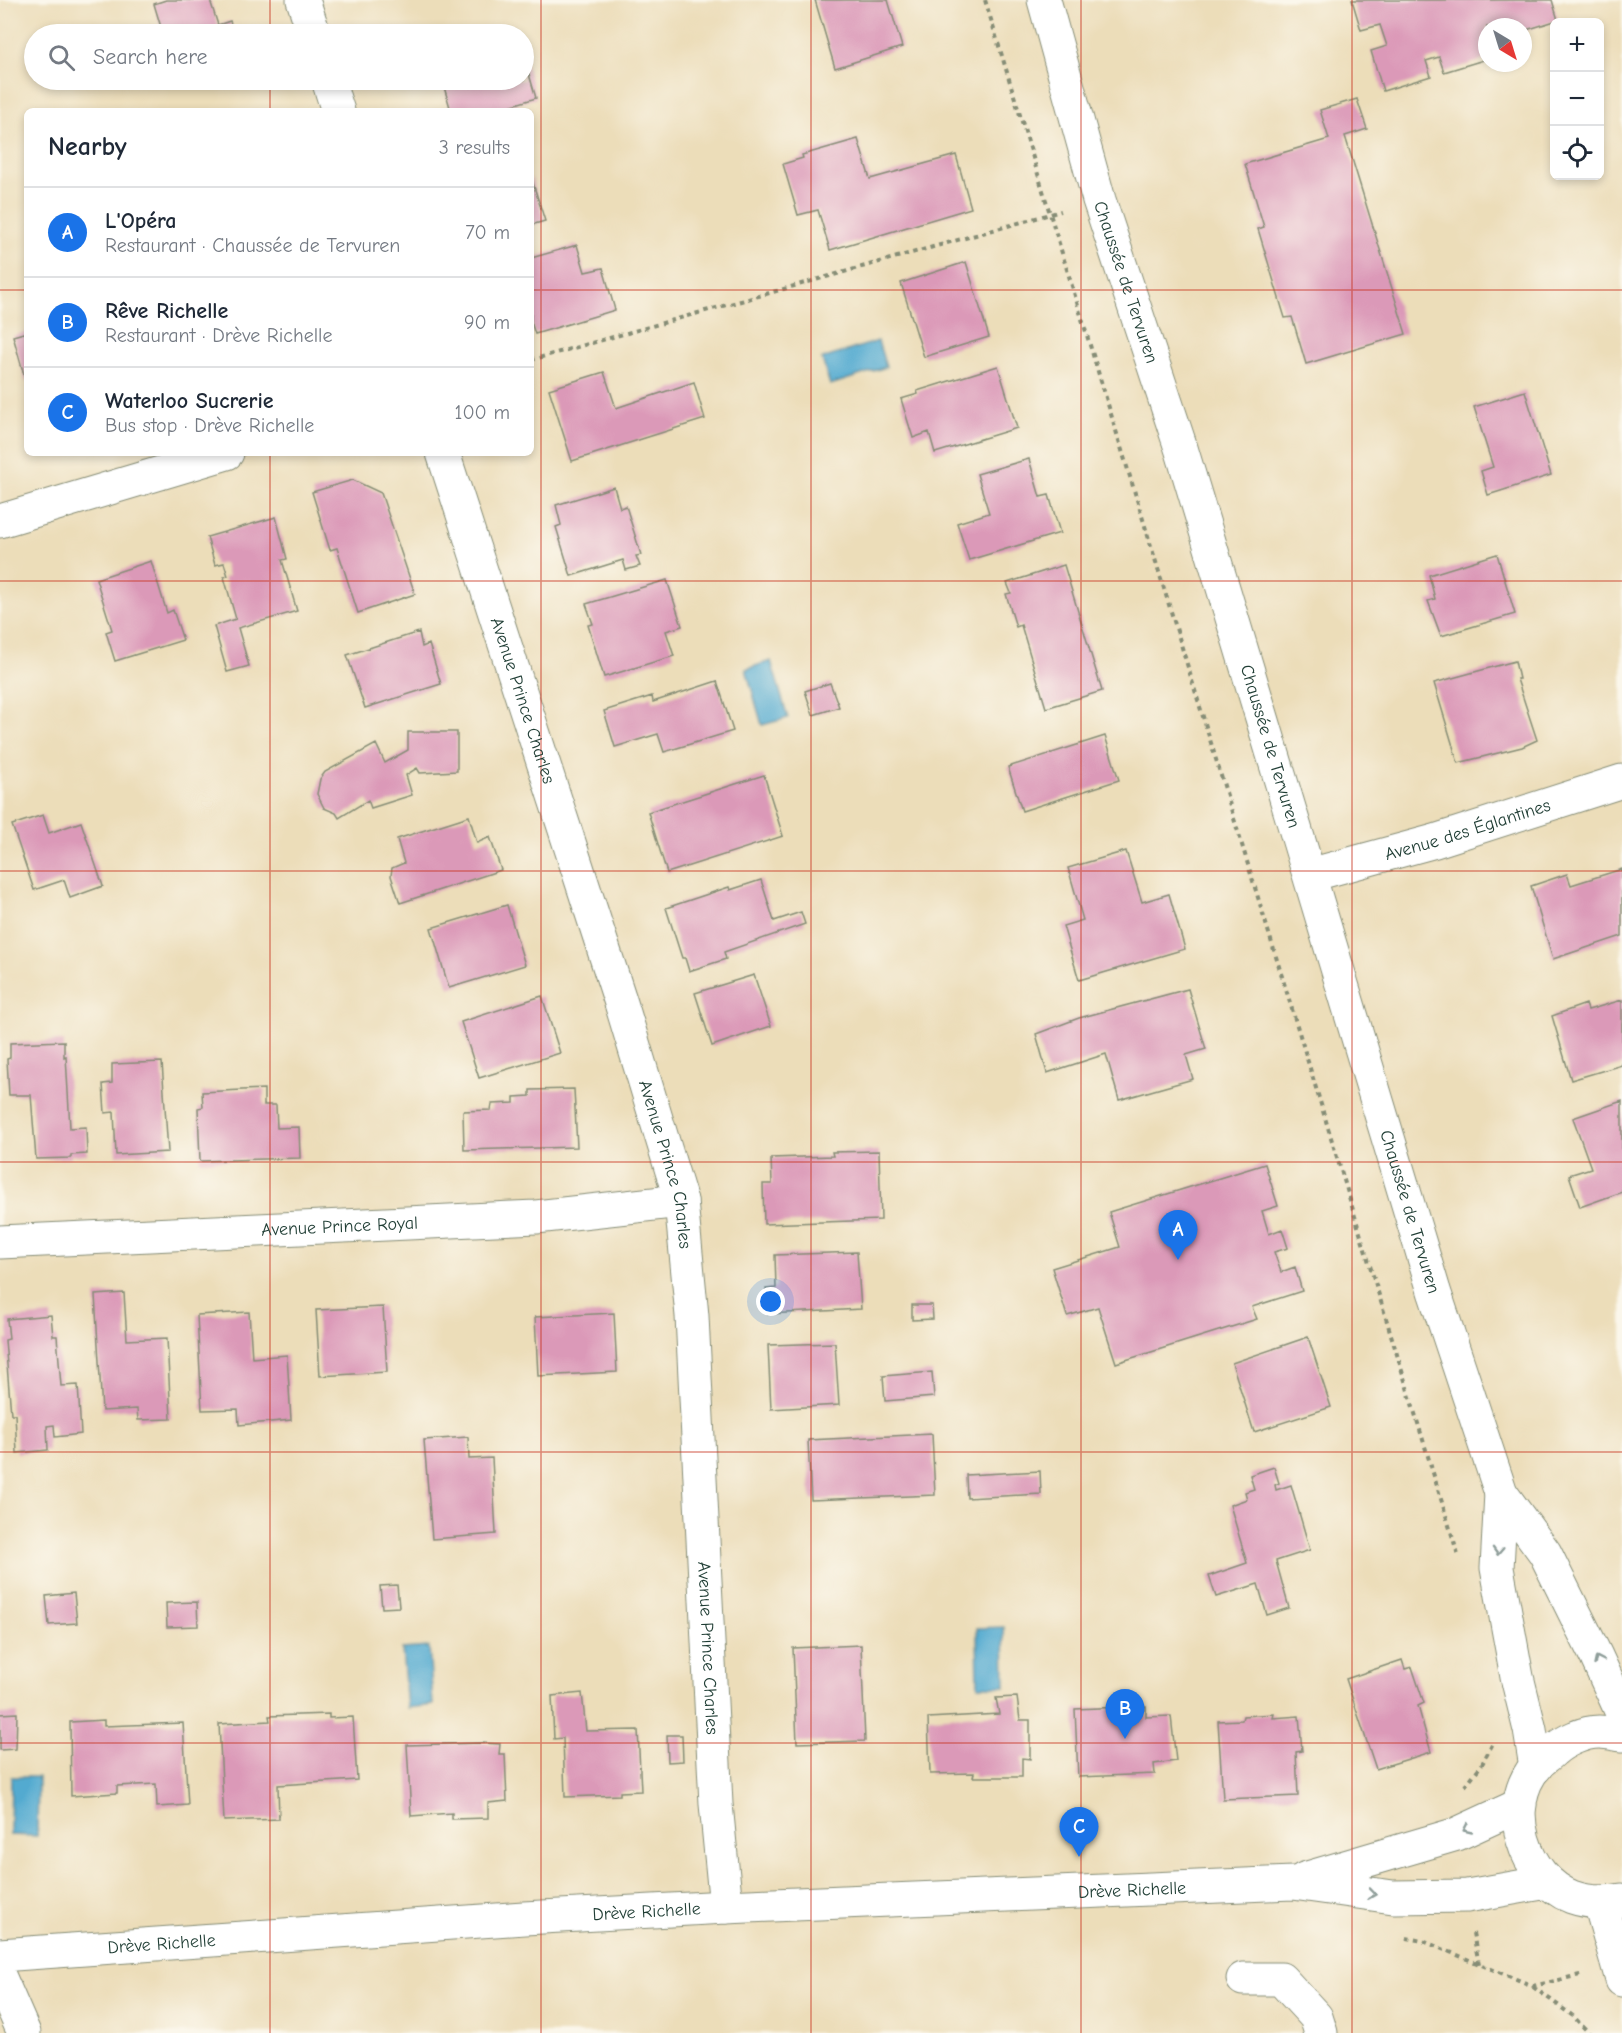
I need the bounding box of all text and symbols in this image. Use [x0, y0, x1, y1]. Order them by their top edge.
north arrow [1478, 18, 1532, 72]
map controls [1550, 18, 1604, 180]
button: + [1550, 18, 1604, 72]
search box [24, 24, 534, 90]
icon: search [45, 41, 78, 74]
text: Search here [93, 44, 208, 70]
button: − [1550, 72, 1604, 126]
button: locate [1550, 126, 1604, 180]
text: Nearby [48, 132, 127, 162]
text: 3 results [439, 136, 510, 159]
street label: Chaussée de Tervuren [1090, 198, 1163, 366]
text: L'Opéra [105, 208, 177, 234]
text: A [62, 221, 73, 244]
text: 70 m [465, 221, 510, 244]
text: Restaurant · Chaussée de Tervuren [105, 234, 400, 257]
text: Rêve Richelle [105, 298, 228, 324]
text: B [61, 311, 74, 334]
text: 90 m [464, 311, 510, 334]
text: Restaurant · Drève Richelle [105, 324, 332, 347]
text: Waterloo Sucrerie [105, 388, 274, 414]
text: C [61, 401, 74, 424]
text: 100 m [455, 401, 510, 424]
text: Bus stop · Drève Richelle [105, 414, 314, 437]
street label: Avenue Prince Charles [486, 615, 560, 786]
street label: Chaussée de Tervuren [1236, 662, 1305, 830]
street label: Avenue des Églantines [1382, 794, 1553, 865]
street label: Avenue Prince Charles [634, 1078, 696, 1250]
street label: Chaussée de Tervuren [1376, 1128, 1445, 1296]
pin: A [1158, 1210, 1198, 1260]
street label: Avenue Prince Royal [261, 1212, 418, 1240]
your location [756, 1287, 785, 1316]
one-way arrow [1492, 1547, 1505, 1556]
street label: Avenue Prince Charles [694, 1561, 723, 1735]
one-way arrow [1593, 1655, 1605, 1666]
pin: B [1106, 1690, 1144, 1739]
pin: C [1060, 1808, 1098, 1857]
one-way arrow [1462, 1822, 1473, 1834]
street label: Drève Richelle [1077, 1877, 1187, 1903]
one-way arrow [1367, 1887, 1376, 1899]
street label: Drève Richelle [592, 1898, 701, 1925]
street label: Drève Richelle [107, 1929, 216, 1958]

